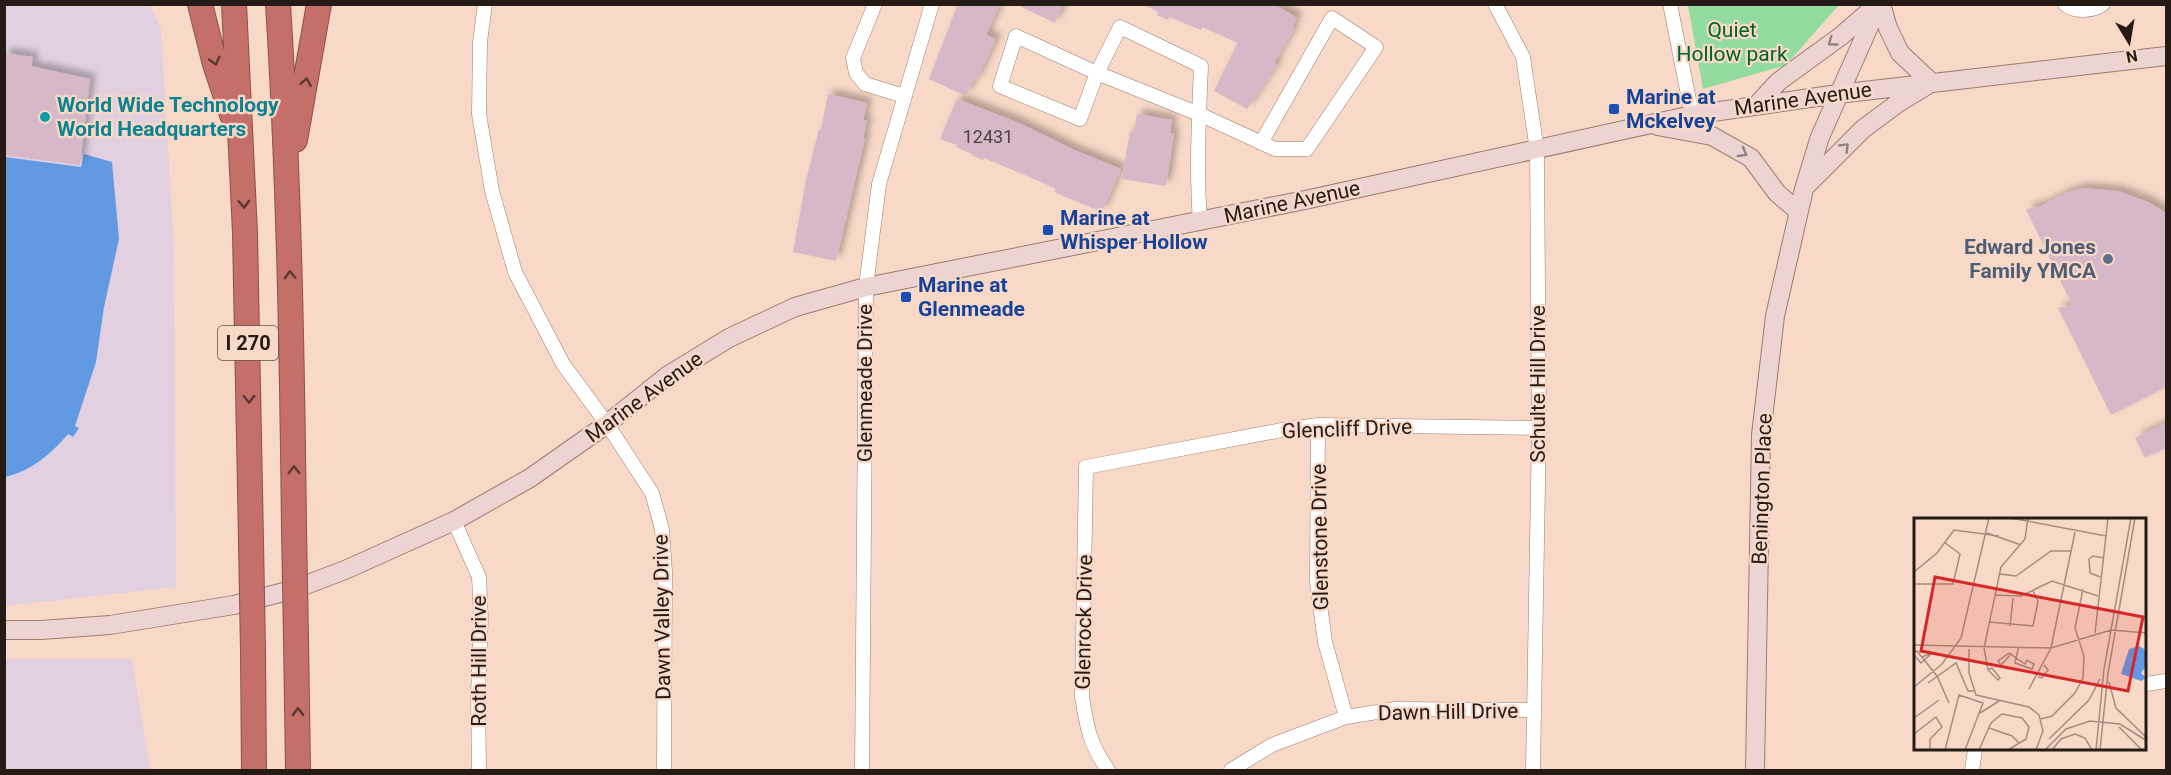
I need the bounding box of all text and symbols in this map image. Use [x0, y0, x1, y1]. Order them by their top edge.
north arrow [2099, 12, 2159, 72]
park label: Quiet Hollow park [1676, 18, 1788, 66]
one-way arrow [1828, 35, 1839, 46]
text: N [2124, 46, 2139, 67]
one-way arrow [208, 55, 220, 66]
street label: Marine Avenue [1733, 77, 1873, 121]
one-way arrow [299, 78, 311, 87]
place label: Marine at Mckelvey [1626, 85, 1716, 133]
place label: World Wide Technology World Headquarters [57, 93, 279, 141]
marker: Marine at Mckelvey [1607, 102, 1621, 116]
marker: World Wide Technology World Headquarters [38, 110, 52, 124]
house number: 12431 [963, 126, 1013, 147]
one-way arrow [1838, 144, 1849, 154]
one-way arrow [1736, 146, 1747, 158]
street label: Marine Avenue [1222, 176, 1362, 228]
one-way arrow [237, 199, 250, 208]
place label: Marine at Whisper Hollow [1060, 206, 1208, 254]
marker: Marine at Whisper Hollow [1041, 223, 1055, 237]
place label: Edward Jones Family YMCA [1964, 235, 2097, 283]
marker: Edward Jones Family YMCA [2101, 252, 2115, 266]
one-way arrow [284, 270, 296, 279]
place label: Marine at Glenmeade [918, 273, 1025, 321]
marker: Marine at Glenmeade [899, 290, 913, 304]
street label: Glenmeade Drive [853, 304, 877, 462]
street label: Schulte Hill Drive [1526, 305, 1550, 463]
road number: I 270 [218, 326, 278, 360]
street label: Marine Avenue [581, 347, 707, 447]
one-way arrow [243, 394, 255, 403]
street label: Benington Place [1747, 413, 1777, 565]
street label: Glencliff Drive [1281, 415, 1413, 443]
street label: Glenstone Drive [1307, 463, 1333, 611]
one-way arrow [288, 465, 300, 474]
inset map [1914, 518, 2147, 751]
street label: Dawn Valley Drive [649, 534, 675, 700]
street label: Glenrock Drive [1071, 554, 1097, 690]
street label: Roth Hill Drive [467, 595, 491, 727]
street label: Dawn Hill Drive [1378, 699, 1518, 725]
one-way arrow [291, 708, 304, 717]

